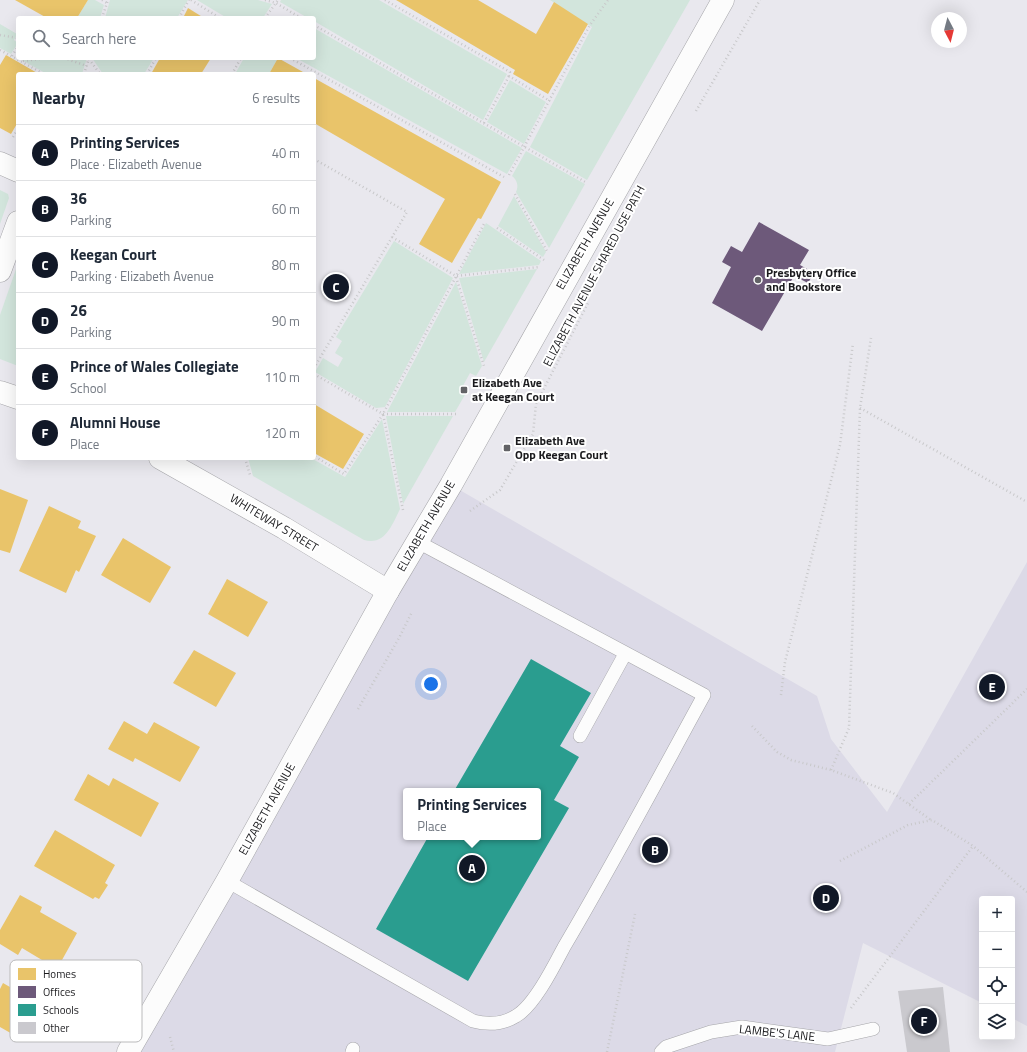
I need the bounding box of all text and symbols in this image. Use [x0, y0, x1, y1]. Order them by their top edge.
north arrow [931, 12, 967, 48]
search box [16, 16, 316, 60]
icon: search [30, 27, 52, 49]
text: Search here [62, 27, 136, 50]
text: Nearby [32, 85, 85, 111]
text: 6 results [252, 88, 300, 108]
text: Printing Services [70, 131, 180, 154]
text: A [41, 143, 49, 163]
text: 40 m [272, 143, 300, 163]
text: Place · Elizabeth Avenue [70, 154, 202, 174]
street label: ELIZABETH AVENUE SHARED USE PATH [538, 182, 650, 370]
text: 36 [70, 187, 87, 210]
street label: ELIZABETH AVENUE [551, 194, 619, 293]
text: B [41, 199, 49, 219]
text: 60 m [272, 199, 300, 219]
text: Parking [70, 210, 111, 230]
text: Keegan Court [70, 243, 157, 266]
text: C [41, 255, 49, 275]
text: 80 m [272, 255, 300, 275]
place label: Presbytery Office and Bookstore [766, 263, 856, 296]
text: Parking · Elizabeth Avenue [70, 266, 214, 286]
pin: C [323, 272, 349, 302]
marker: Presbytery Office and Bookstore [753, 275, 763, 285]
text: 26 [70, 299, 87, 322]
text: D [41, 311, 49, 331]
text: 90 m [272, 311, 300, 331]
text: Parking [70, 322, 111, 342]
text: Prince of Wales Collegiate [70, 355, 239, 378]
text: E [41, 367, 49, 387]
text: 110 m [264, 367, 300, 387]
place label: Elizabeth Ave at Keegan Court [472, 373, 555, 406]
text: School [70, 378, 106, 398]
marker: Elizabeth Ave at Keegan Court [459, 385, 469, 395]
text: Alumni House [70, 411, 161, 434]
text: F [42, 423, 48, 443]
text: 120 m [264, 423, 300, 443]
place label: Elizabeth Ave Opp Keegan Court [515, 431, 608, 464]
text: Place [70, 434, 99, 454]
marker: Elizabeth Ave Opp Keegan Court [502, 443, 512, 453]
street label: ELIZABETH AVENUE [392, 476, 460, 575]
street label: WHITEWAY STREET [226, 489, 323, 557]
pin: E [979, 672, 1005, 702]
your location [421, 674, 441, 694]
street label: ELIZABETH AVENUE [233, 759, 300, 858]
popup [403, 788, 541, 840]
text: Printing Services [417, 793, 527, 816]
text: Place [417, 816, 447, 836]
pin: B [642, 835, 668, 865]
pin: A [459, 853, 485, 883]
pin: D [813, 883, 839, 913]
map controls [979, 896, 1015, 1040]
button: + [979, 896, 1015, 932]
button: − [979, 932, 1015, 968]
legend [10, 960, 142, 1042]
text: Homes [43, 966, 76, 982]
button: locate [979, 968, 1015, 1004]
text: Offices [43, 984, 75, 1000]
text: Schools [43, 1002, 79, 1018]
button: layers [979, 1004, 1015, 1040]
pin: F [911, 1006, 937, 1036]
street label: LAMBE'S LANE [738, 1019, 816, 1046]
text: Other [43, 1020, 70, 1036]

